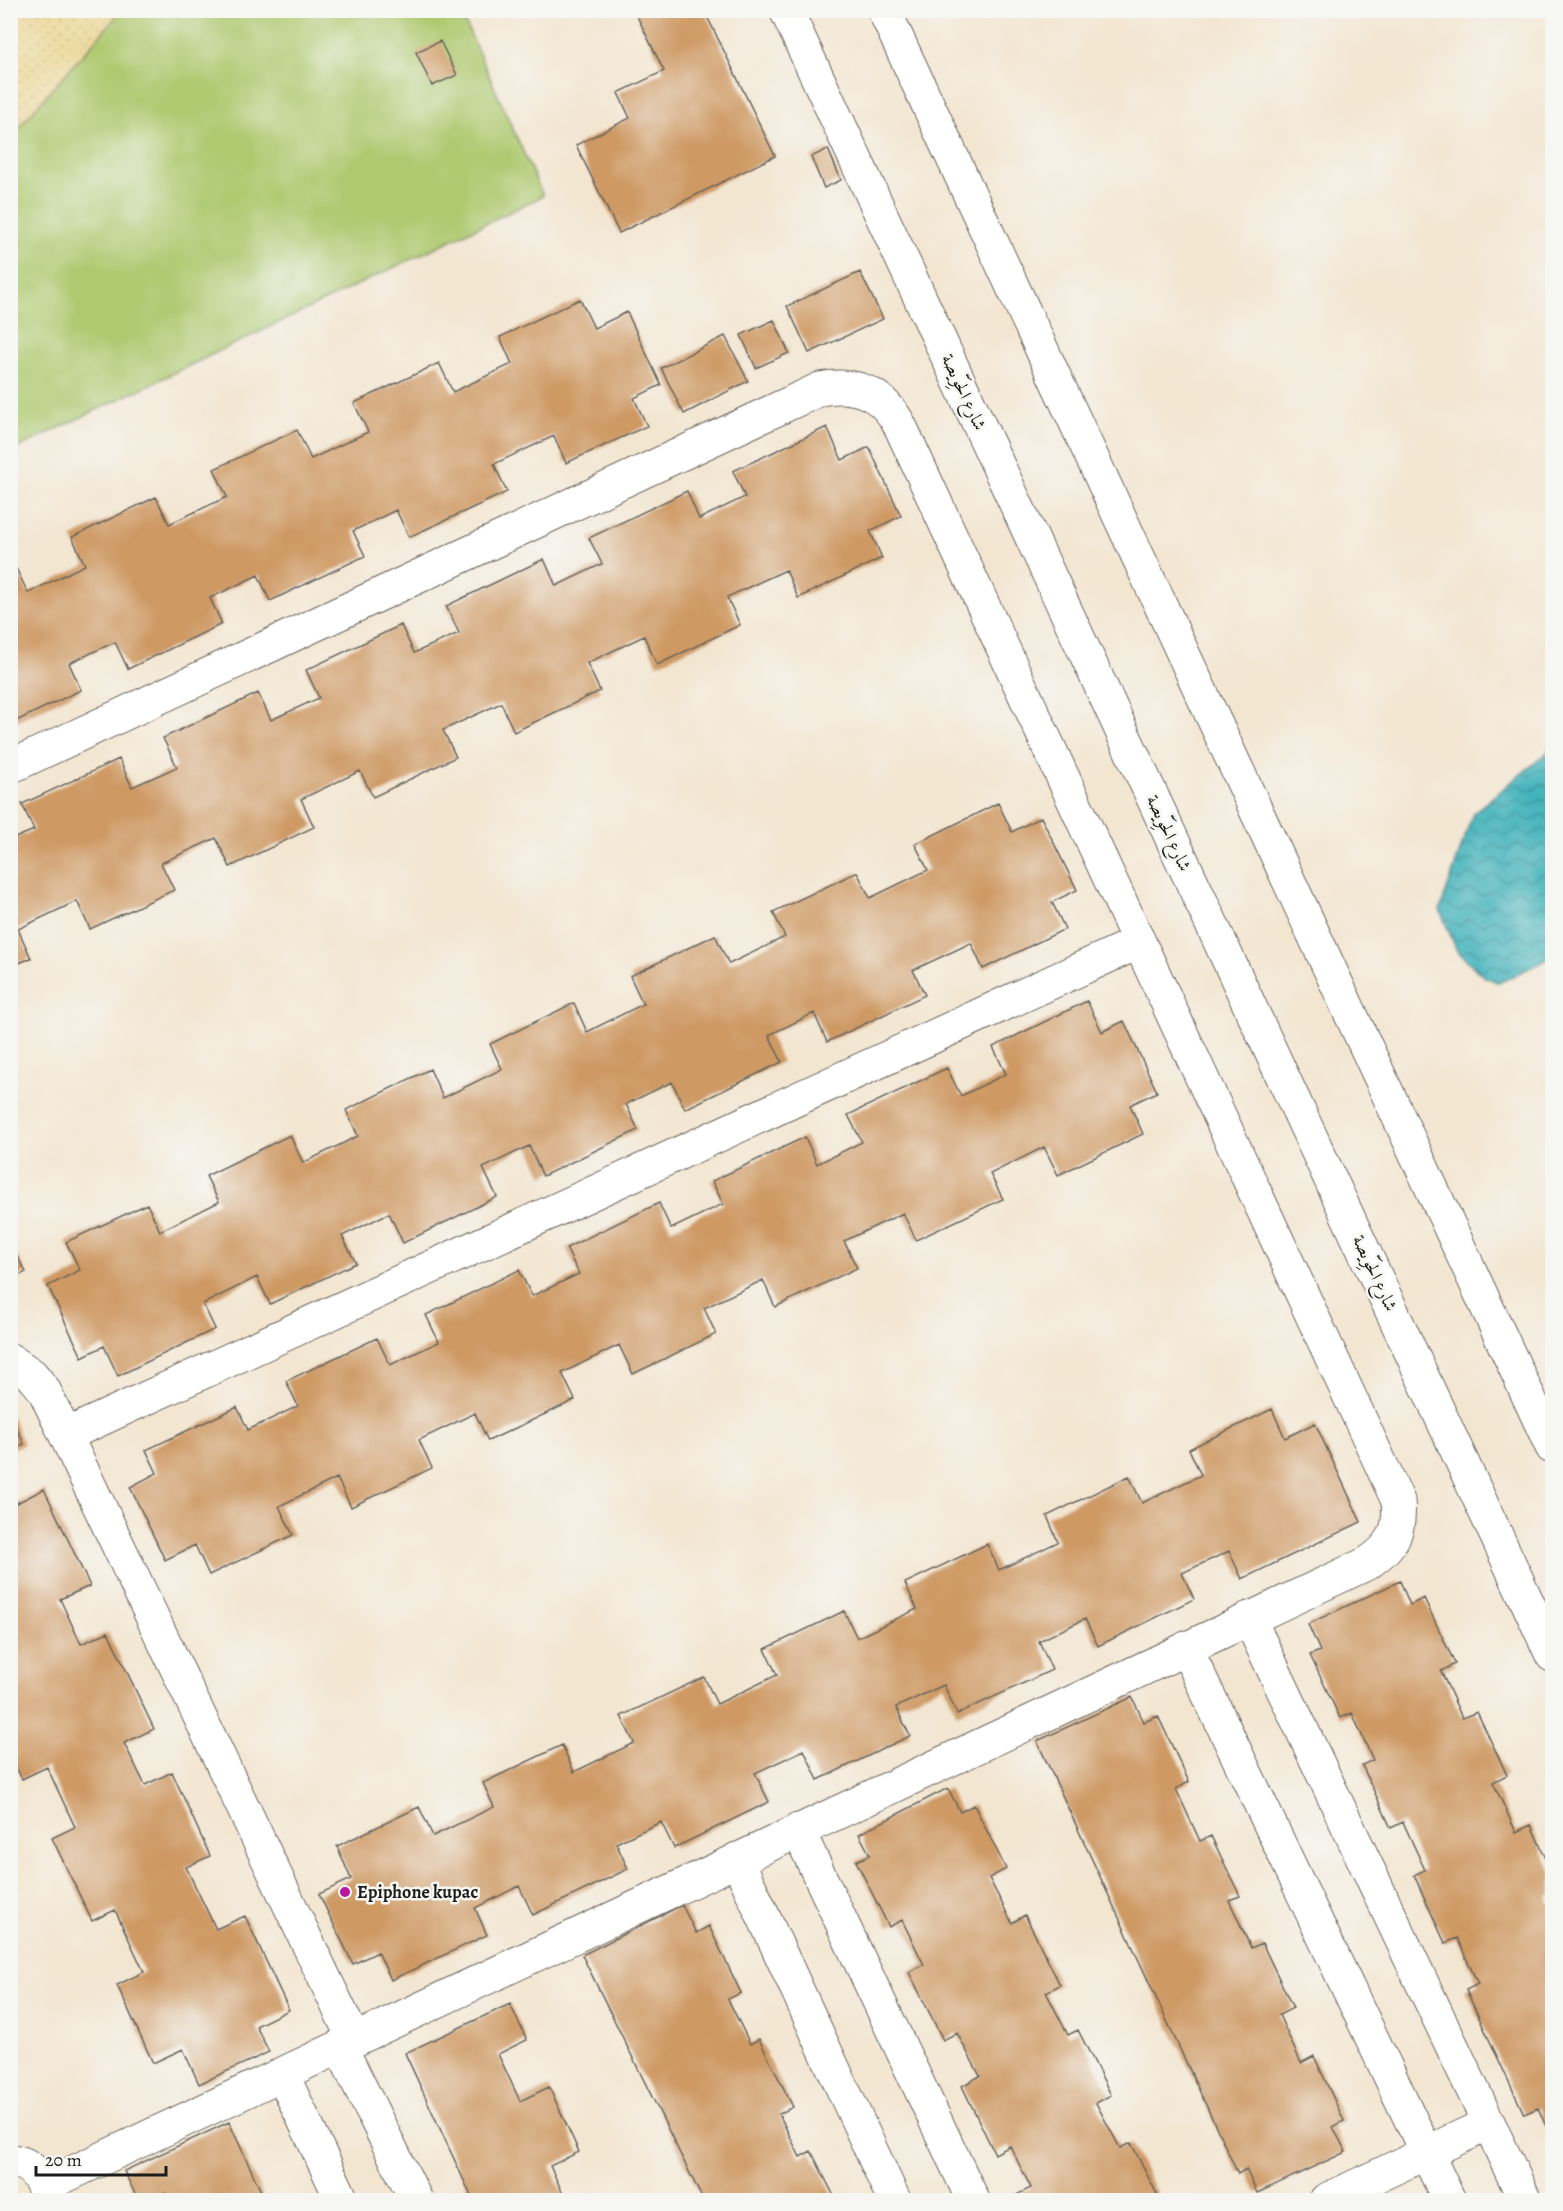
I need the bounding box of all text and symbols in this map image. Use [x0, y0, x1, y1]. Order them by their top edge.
street label: شارع الحَوِّيصة [933, 349, 993, 435]
street label: شارع الحَوِّيصة [1138, 790, 1198, 876]
street label: شارع الحَوِّيصة [1344, 1230, 1404, 1316]
place label: Epiphone kupac [357, 1880, 478, 1904]
marker: Epiphone kupac [338, 1885, 352, 1899]
scale bar [36, 2139, 166, 2177]
text: 20 m [45, 2148, 82, 2172]

